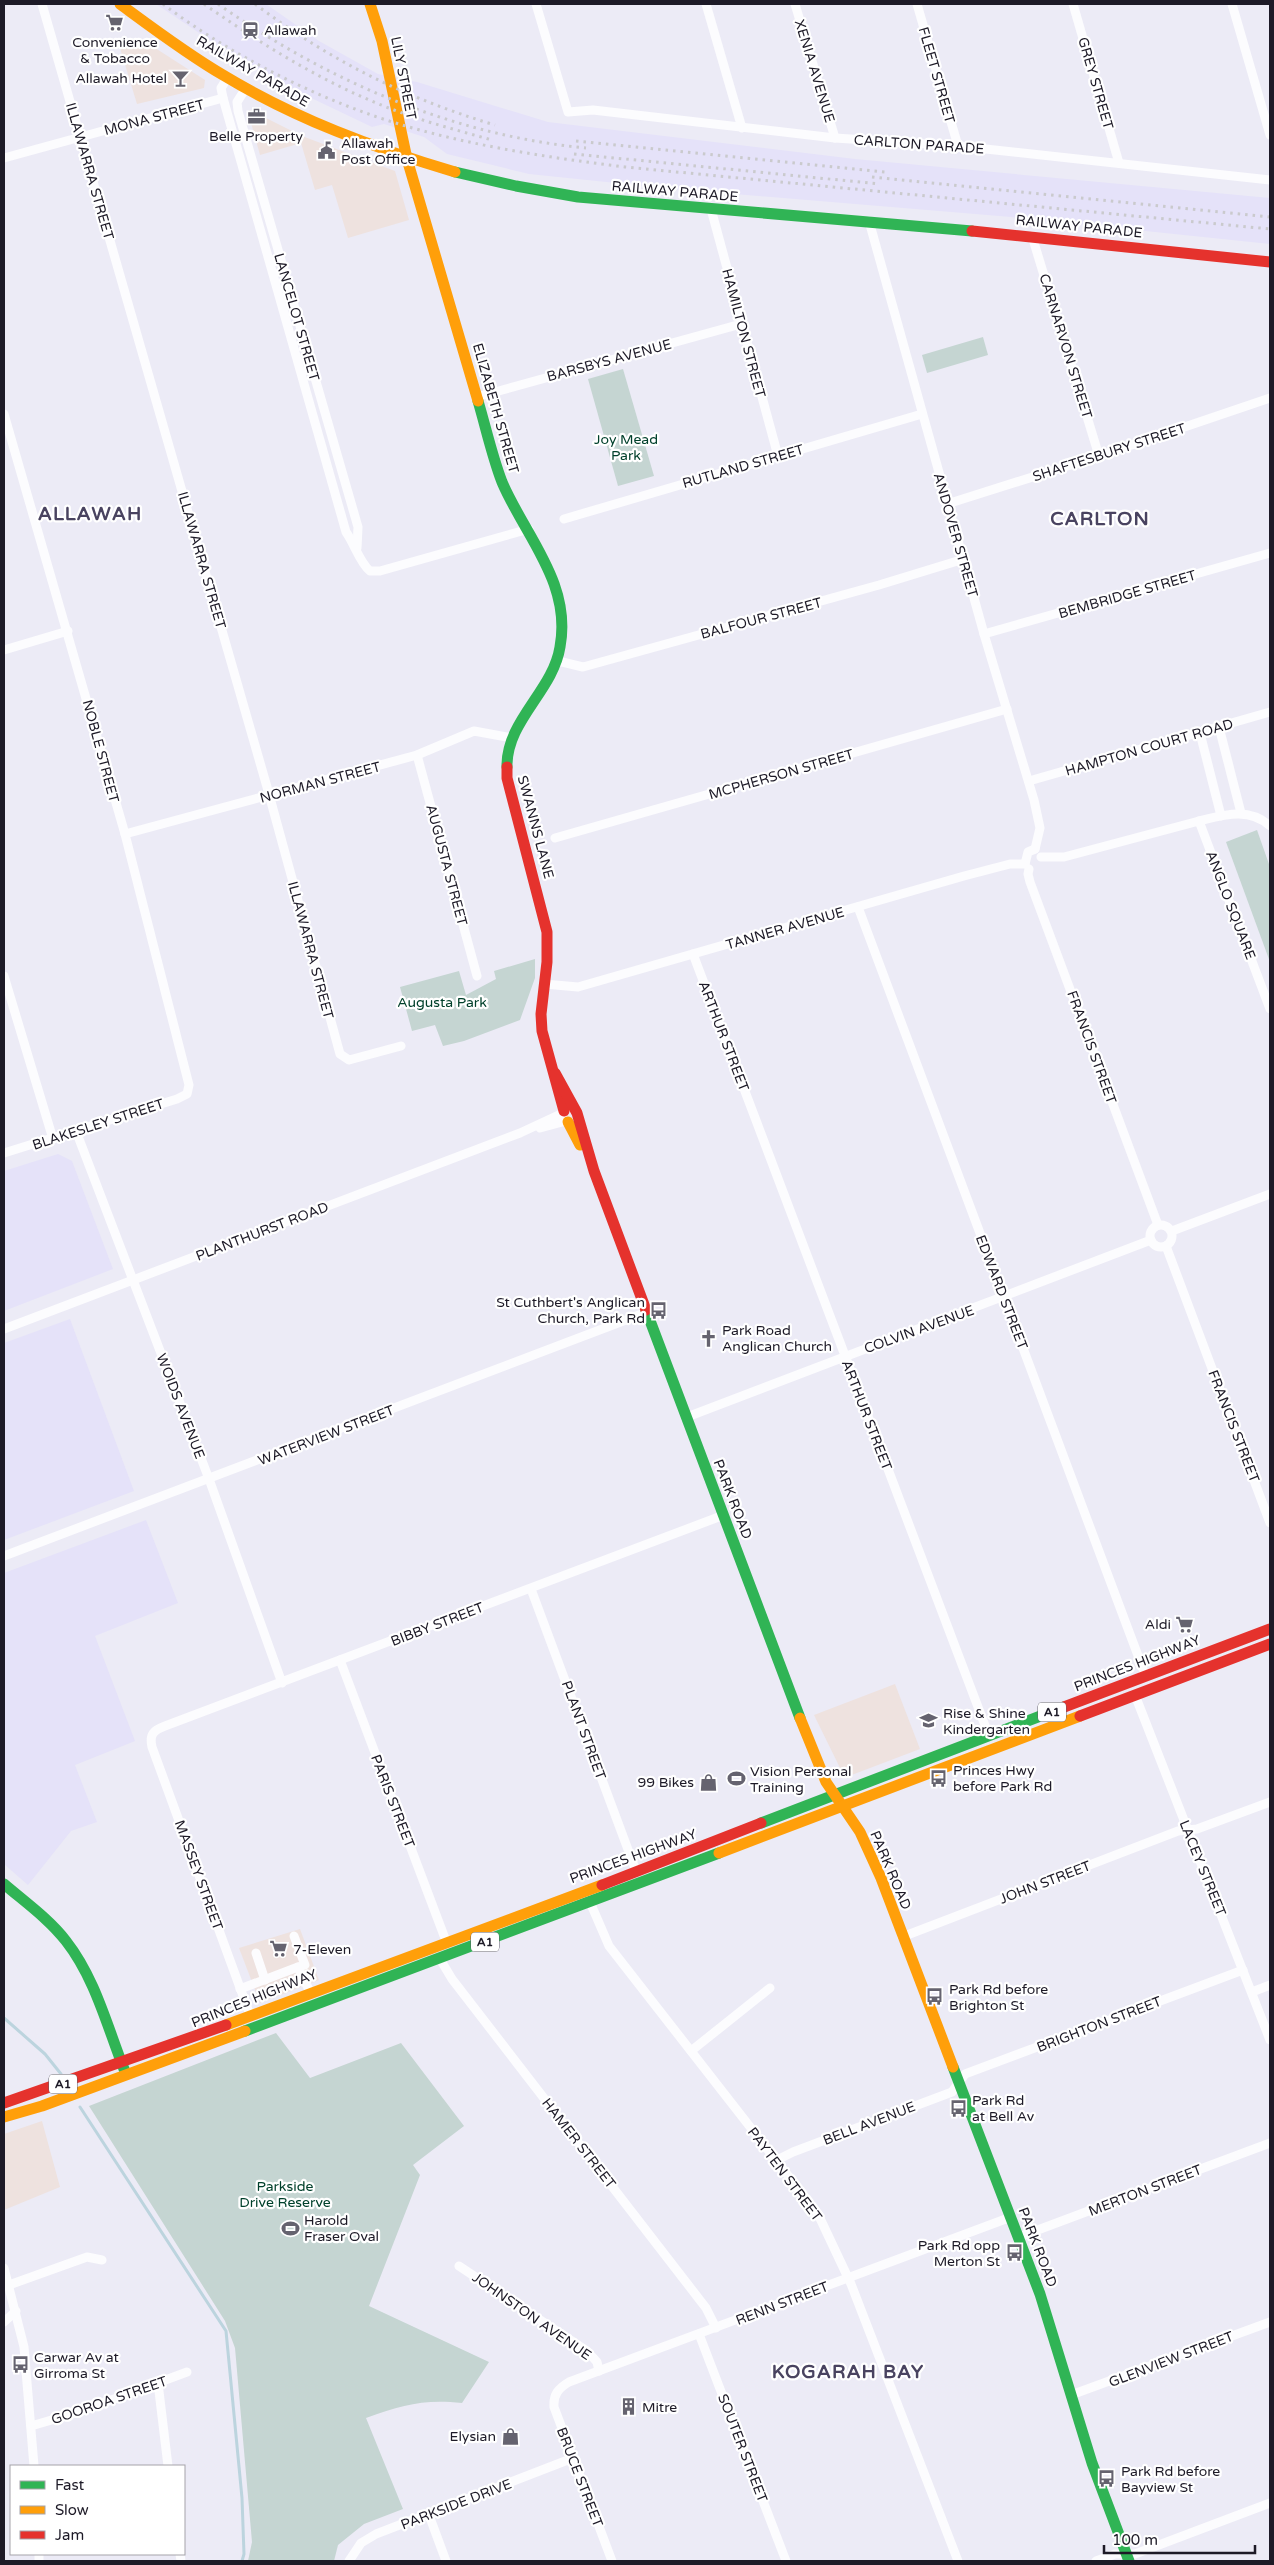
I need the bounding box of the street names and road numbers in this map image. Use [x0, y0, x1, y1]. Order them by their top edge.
street label: XENIA AVENUE [791, 18, 838, 125]
street label: FLEET STREET [915, 25, 959, 126]
street label: RAILWAY PARADE [193, 32, 312, 111]
street label: LILY STREET [387, 35, 420, 122]
street label: GREY STREET [1074, 35, 1117, 132]
street label: MONA STREET [102, 96, 207, 139]
street label: ILLAWARRA STREET [62, 101, 117, 242]
street label: CARLTON PARADE [853, 131, 985, 158]
street label: RAILWAY PARADE [611, 177, 739, 206]
street label: RAILWAY PARADE [1015, 211, 1143, 242]
street label: LANCELOT STREET [270, 251, 323, 384]
street label: HAMILTON STREET [718, 267, 769, 400]
street label: CARNARVON STREET [1035, 272, 1096, 421]
street label: BARSBYS AVENUE [545, 336, 673, 385]
street label: ELIZABETH STREET [469, 341, 522, 476]
street label: SHAFTESBURY STREET [1030, 420, 1188, 485]
street label: RUTLAND STREET [680, 441, 806, 492]
street label: ANDOVER STREET [930, 471, 982, 600]
street label: ILLAWARRA STREET [174, 490, 229, 631]
street label: BEMBRIDGE STREET [1056, 567, 1198, 622]
street label: BALFOUR STREET [699, 594, 824, 643]
street label: NOBLE STREET [79, 698, 123, 805]
street label: HAMPTON COURT ROAD [1063, 715, 1235, 780]
street label: MCPHERSON STREET [707, 746, 856, 803]
street label: NORMAN STREET [258, 758, 383, 807]
street label: SWANNS LANE [514, 774, 558, 881]
street label: AUGUSTA STREET [422, 803, 471, 928]
street label: ANGLO SQUARE [1202, 848, 1259, 962]
street label: ILLAWARRA STREET [284, 879, 337, 1021]
street label: TANNER AVENUE [724, 903, 846, 954]
street label: ARTHUR STREET [695, 979, 753, 1094]
street label: FRANCIS STREET [1063, 988, 1120, 1107]
street label: BLAKESLEY STREET [30, 1095, 167, 1154]
street label: PLANTHURST ROAD [193, 1198, 331, 1265]
street label: EDWARD STREET [972, 1233, 1031, 1352]
street label: COLVIN AVENUE [862, 1302, 977, 1357]
street label: WOIDS AVENUE [153, 1351, 208, 1461]
street label: ARTHUR STREET [838, 1358, 896, 1473]
street label: FRANCIS STREET [1204, 1368, 1263, 1485]
street label: WATERVIEW STREET [256, 1401, 397, 1469]
street label: PARK ROAD [709, 1457, 756, 1542]
street label: BIBBY STREET [388, 1599, 487, 1650]
street label: PRINCES HIGHWAY [1072, 1632, 1203, 1695]
street label: PLANT STREET [558, 1678, 609, 1782]
road number: A1 [1038, 1702, 1066, 1721]
street label: PARIS STREET [367, 1752, 418, 1851]
street label: MASSEY STREET [171, 1818, 226, 1933]
street label: LACEY STREET [1175, 1818, 1230, 1919]
street label: PRINCES HIGHWAY [567, 1826, 699, 1887]
street label: PARK ROAD [866, 1828, 915, 1912]
street label: JOHN STREET [997, 1857, 1094, 1908]
road number: A1 [471, 1932, 499, 1951]
street label: PRINCES HIGHWAY [189, 1965, 320, 2031]
street label: BRIGHTON STREET [1034, 1993, 1164, 2056]
road number: A1 [49, 2074, 77, 2094]
street label: HAMER STREET [538, 2095, 619, 2192]
street label: BELL AVENUE [821, 2098, 918, 2149]
street label: PAYTEN STREET [744, 2124, 826, 2225]
street label: MERTON STREET [1086, 2161, 1205, 2220]
street label: PARK ROAD [1014, 2205, 1061, 2290]
street label: JOHNSTON AVENUE [469, 2269, 595, 2364]
street label: RENN STREET [733, 2278, 831, 2329]
street label: GLENVIEW STREET [1106, 2328, 1236, 2391]
street label: GOOROA STREET [49, 2372, 170, 2428]
street label: SOUTER STREET [714, 2392, 771, 2505]
street label: BRUCE STREET [553, 2425, 607, 2530]
street label: PARKSIDE DRIVE [398, 2475, 514, 2533]

